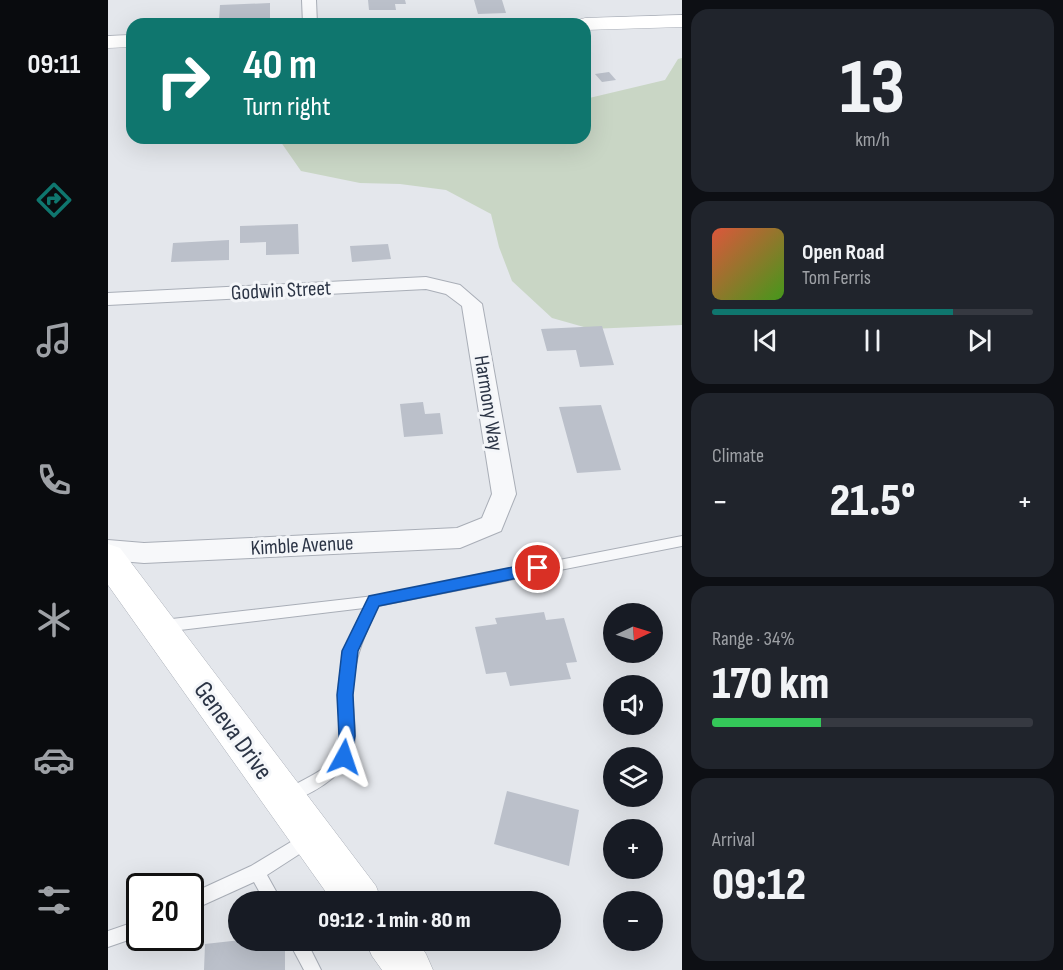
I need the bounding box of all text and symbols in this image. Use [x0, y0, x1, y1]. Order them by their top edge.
text: 40 m [243, 40, 317, 91]
icon: right [144, 42, 222, 120]
text: 13 [840, 42, 905, 135]
text: 09:11 [28, 49, 80, 81]
text: Turn right [243, 91, 330, 123]
text: km/h [855, 128, 890, 152]
icon: directions [33, 179, 75, 221]
text: Open Road [802, 239, 884, 266]
text: Tom Ferris [802, 266, 871, 290]
street label: Godwin Street [230, 275, 332, 306]
icon: music [33, 319, 75, 361]
icon: previous [749, 324, 782, 357]
icon: pause [856, 324, 889, 357]
icon: next [963, 324, 996, 357]
street label: Harmony Way [469, 353, 508, 453]
text: Climate [712, 444, 764, 468]
icon: phone [33, 459, 75, 501]
text: 21.5° [830, 474, 915, 529]
text: − [712, 482, 728, 522]
text: + [1017, 482, 1033, 522]
street label: Kimble Avenue [250, 530, 354, 561]
pin [512, 542, 563, 593]
icon: arrive [521, 551, 554, 584]
icon: climate [33, 599, 75, 641]
north arrow [603, 603, 663, 663]
map controls [603, 603, 663, 951]
text: Range · 34% [712, 627, 795, 651]
text: 170 km [712, 657, 829, 712]
button: sound [603, 675, 663, 735]
street label: Geneva Drive [187, 676, 279, 786]
position arrow [312, 725, 376, 789]
icon: car [33, 739, 75, 781]
button: layers [603, 747, 663, 807]
button: + [603, 819, 663, 879]
text: Arrival [712, 828, 755, 852]
text: 09:12 [712, 858, 806, 913]
speed limit sign: 20 [126, 873, 204, 951]
icon: filters [33, 879, 75, 921]
button: − [603, 891, 663, 951]
text: 09:12 · 1 min · 80 m [318, 907, 471, 934]

